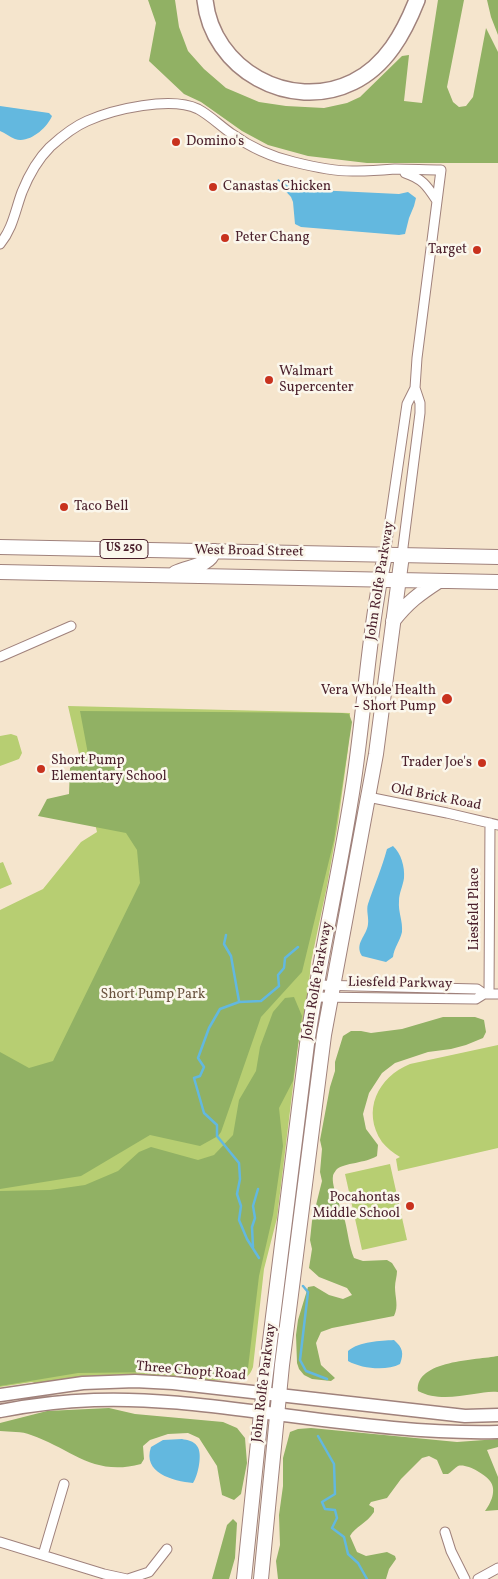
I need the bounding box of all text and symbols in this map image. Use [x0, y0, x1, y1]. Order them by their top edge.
place label: Domino's [186, 134, 244, 150]
marker: Domino's [170, 136, 182, 148]
place label: Canastas Chicken [223, 179, 331, 195]
marker: Canastas Chicken [207, 181, 219, 193]
place label: Peter Chang [235, 230, 310, 246]
marker: Peter Chang [219, 232, 231, 244]
place label: Target [428, 242, 467, 258]
marker: Target [471, 244, 483, 256]
place label: Walmart Supercenter [279, 364, 354, 397]
marker: Walmart Supercenter [263, 374, 275, 386]
place label: Taco Bell [74, 499, 129, 515]
marker: Taco Bell [58, 501, 70, 513]
street label: John Rolfe Parkway [363, 520, 399, 642]
road number: US 250 [100, 540, 148, 558]
street label: West Broad Street [194, 543, 304, 561]
place label: Vera Whole Health - Short Pump [321, 683, 436, 716]
marker: Vera Whole Health - Short Pump [440, 692, 454, 706]
place label: Short Pump Elementary School [51, 753, 167, 786]
place label: Trader Joe's [401, 755, 472, 771]
marker: Trader Joe's [476, 757, 488, 769]
marker: Short Pump Elementary School [35, 763, 47, 775]
street label: Old Brick Road [389, 781, 483, 815]
street label: Liesfeld Place [467, 867, 483, 951]
street label: John Rolfe Parkway [299, 920, 337, 1042]
street label: Liesfeld Parkway [348, 975, 452, 993]
park label: Short Pump Park [101, 987, 205, 1003]
place label: Pocahontas Middle School [312, 1190, 400, 1222]
marker: Pocahontas Middle School [404, 1200, 416, 1212]
street label: John Rolfe Parkway [249, 1322, 281, 1444]
street label: Three Chopt Road [135, 1359, 247, 1385]

